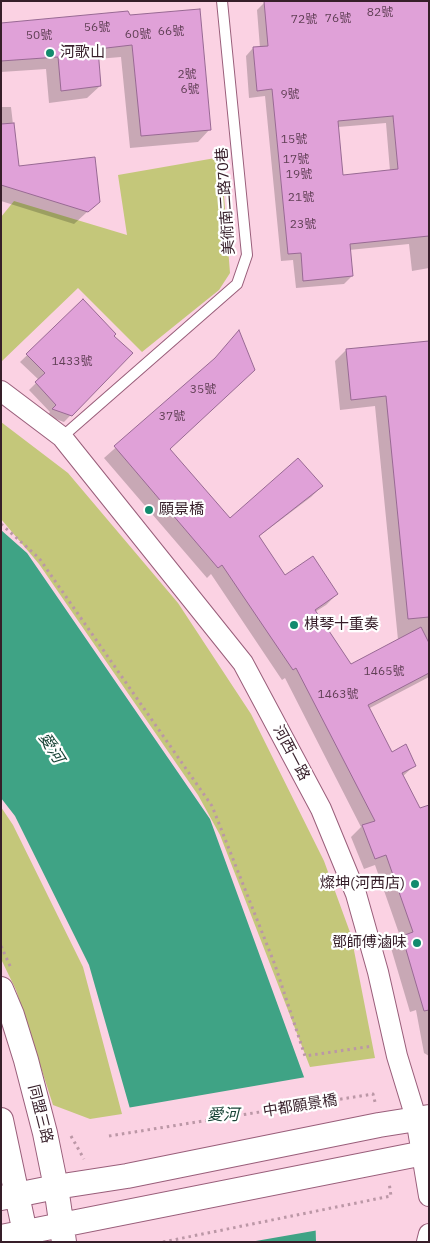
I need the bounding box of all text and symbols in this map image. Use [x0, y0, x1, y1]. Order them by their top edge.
house number: 82號 [367, 6, 393, 20]
house number: 76號 [325, 12, 351, 26]
house number: 72號 [291, 13, 317, 27]
house number: 56號 [84, 21, 110, 35]
house number: 66號 [158, 25, 184, 39]
house number: 60號 [125, 28, 151, 42]
house number: 50號 [26, 29, 52, 43]
place label: 河歌山 [60, 44, 105, 62]
marker: 河歌山 [44, 47, 56, 59]
house number: 2號 [177, 68, 197, 82]
house number: 6號 [180, 83, 200, 97]
house number: 9號 [280, 88, 300, 102]
house number: 15號 [281, 133, 307, 147]
street label: 美術南二路70巷 [213, 147, 239, 255]
house number: 17號 [283, 153, 309, 167]
house number: 19號 [286, 168, 312, 182]
house number: 21號 [288, 191, 314, 205]
house number: 23號 [290, 218, 316, 232]
house number: 1433號 [52, 355, 92, 369]
house number: 35號 [190, 383, 216, 397]
house number: 37號 [159, 410, 185, 424]
place label: 願景橋 [159, 501, 204, 519]
marker: 願景橋 [143, 504, 155, 516]
place label: 棋琴十重奏 [304, 616, 379, 634]
marker: 棋琴十重奏 [288, 619, 300, 631]
house number: 1465號 [364, 665, 404, 679]
house number: 1463號 [318, 688, 358, 702]
street label: 河西一路 [269, 722, 313, 784]
water label: 愛河 [34, 729, 68, 767]
place label: 燦坤(河西店) [320, 875, 405, 893]
marker: 燦坤(河西店) [409, 878, 421, 890]
place label: 鄧師傅滷味 [332, 934, 407, 952]
marker: 鄧師傅滷味 [411, 937, 423, 949]
street label: 同盟三路 [24, 1083, 56, 1145]
street label: 中都願景橋 [262, 1091, 338, 1121]
water label: 愛河 [207, 1105, 239, 1125]

